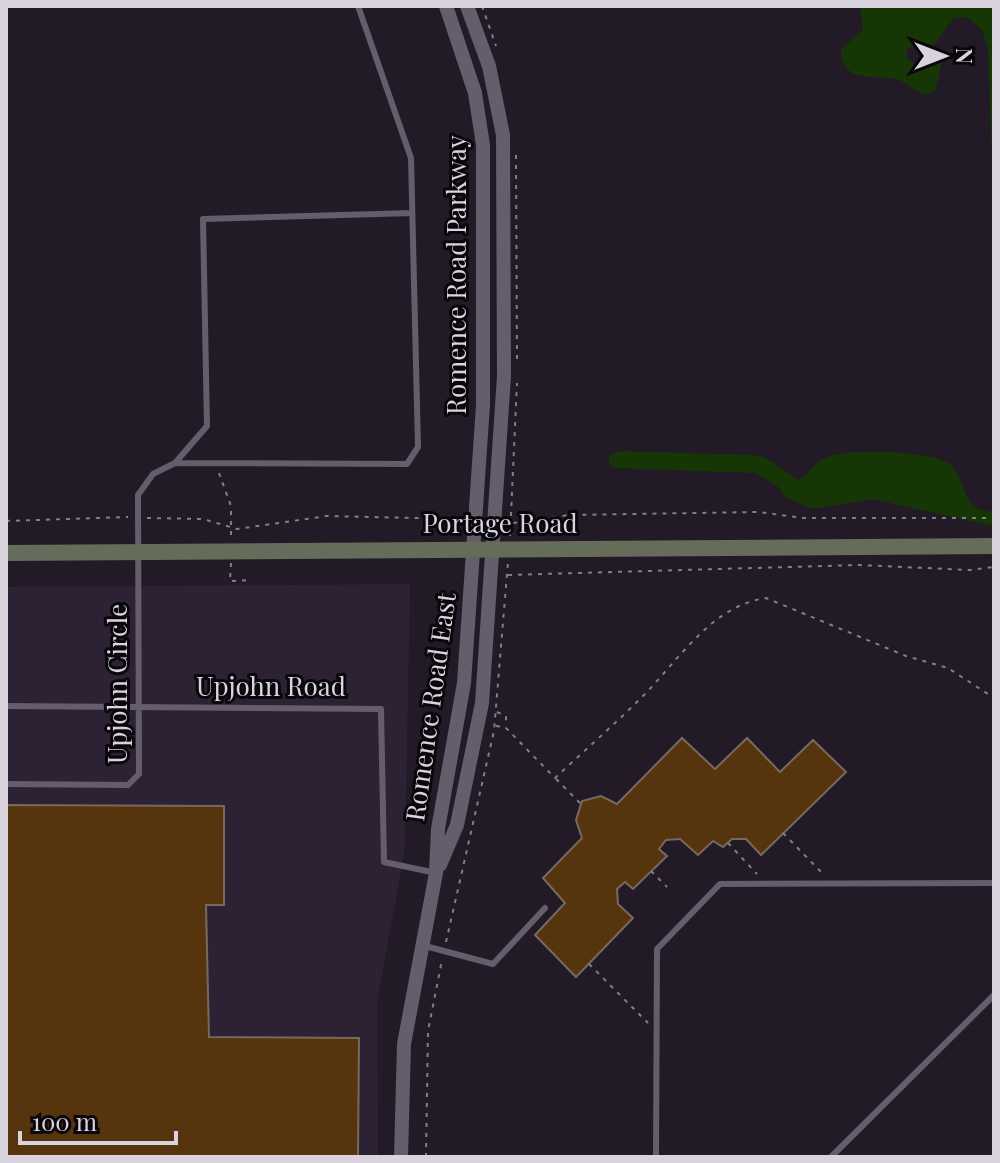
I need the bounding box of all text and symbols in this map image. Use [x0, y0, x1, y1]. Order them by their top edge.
north arrow [904, 16, 984, 96]
text: N [950, 48, 980, 64]
street label: Romence Road Parkway [438, 135, 473, 415]
street label: Portage Road [422, 505, 578, 540]
street label: Romence Road East [396, 590, 463, 823]
street label: Upjohn Circle [99, 604, 134, 764]
street label: Upjohn Road [196, 668, 346, 703]
scale bar [20, 1095, 176, 1145]
text: 100 m [32, 1105, 97, 1137]

